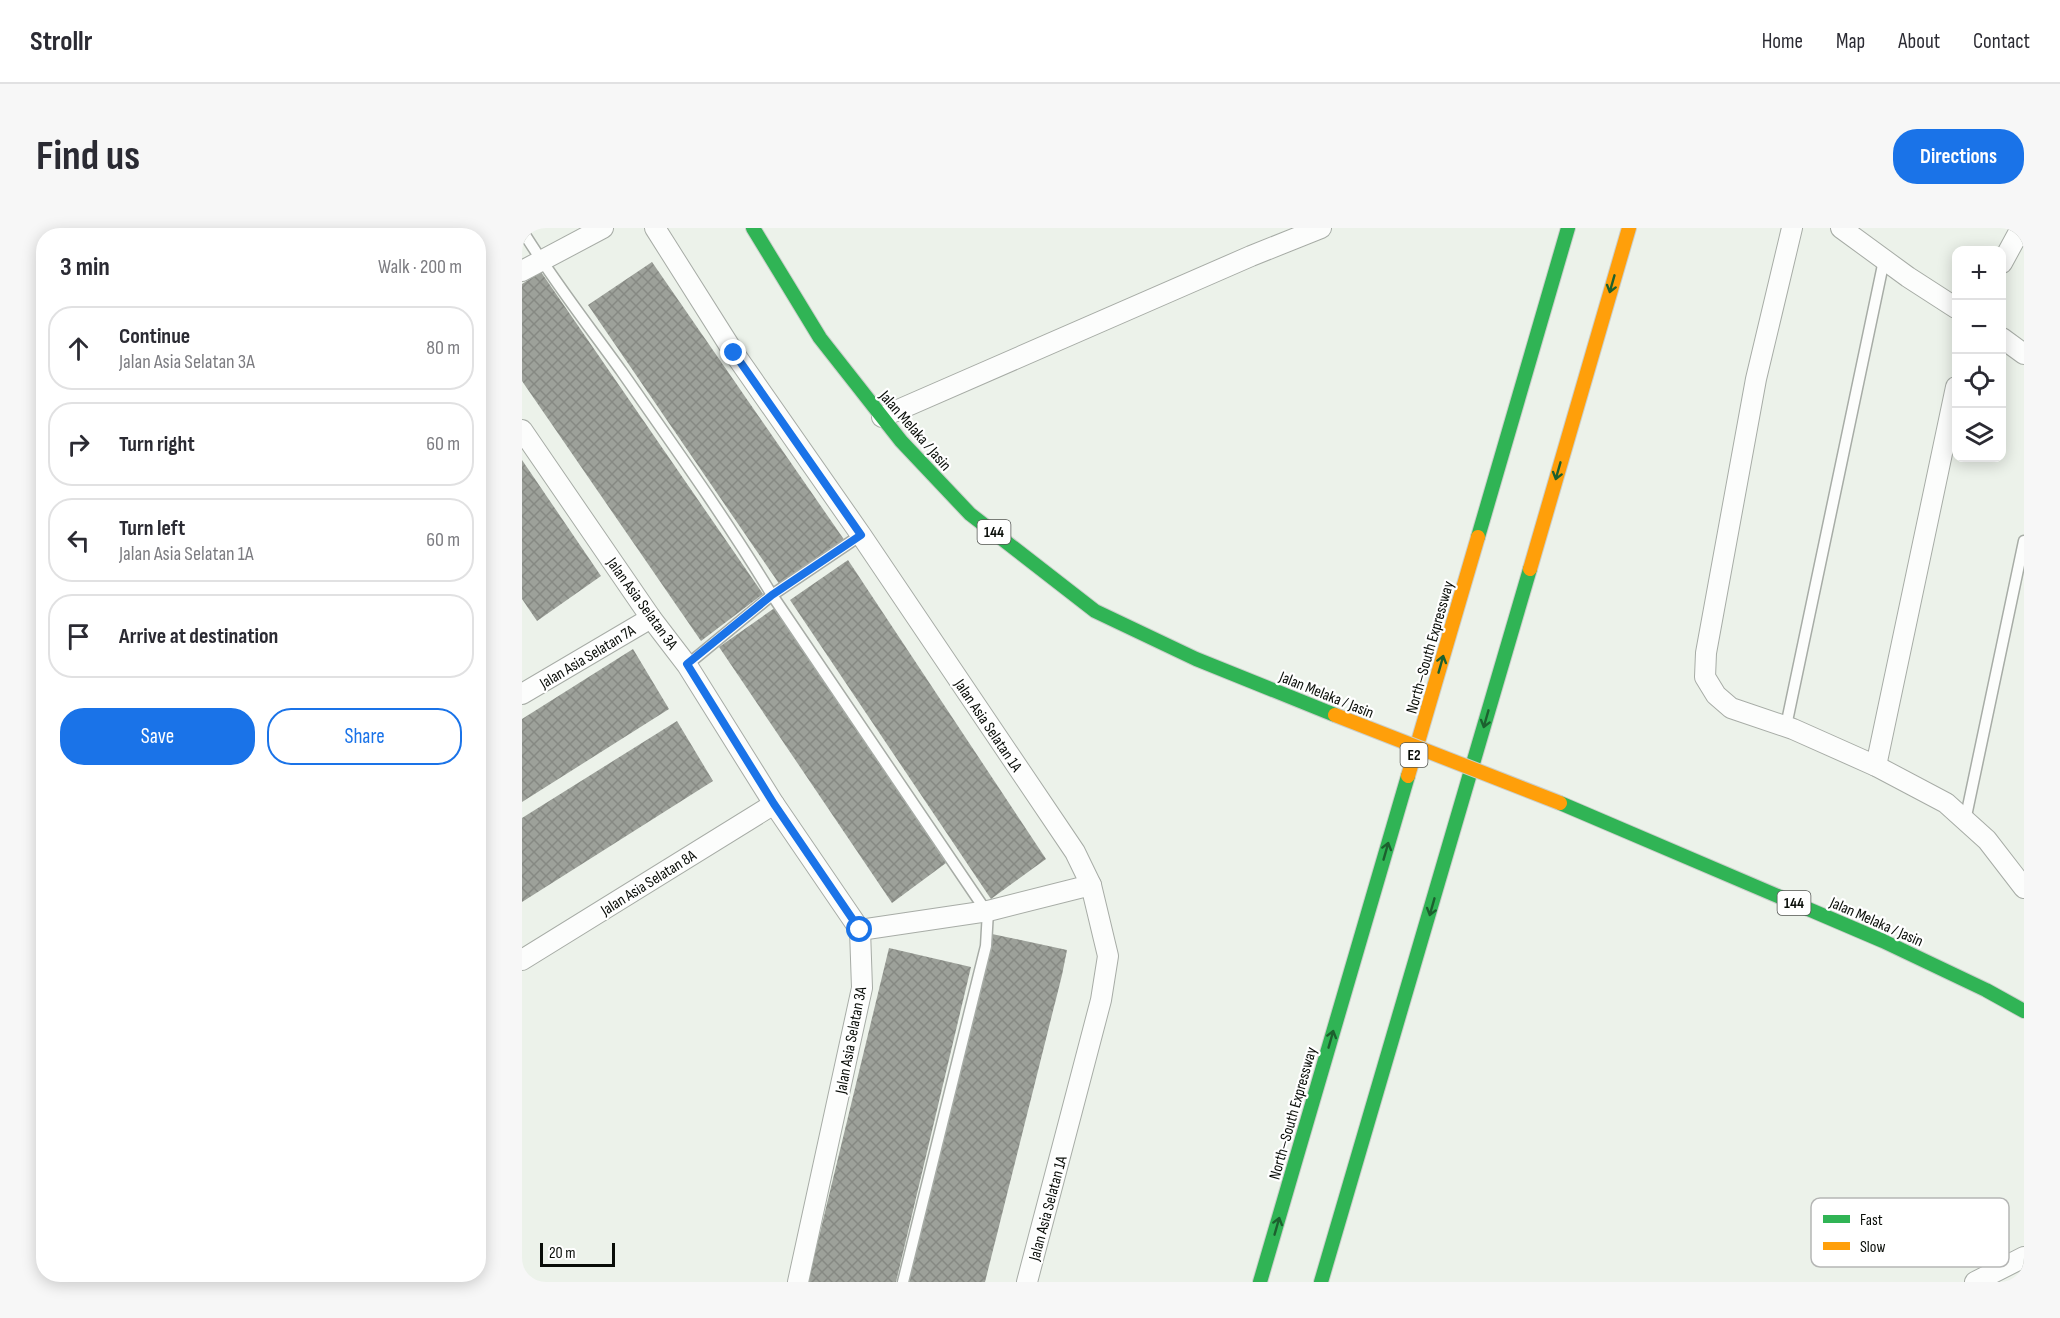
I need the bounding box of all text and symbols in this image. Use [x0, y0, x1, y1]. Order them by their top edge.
text: Strollr [30, 25, 92, 58]
text: Home [1762, 29, 1803, 54]
text: Map [1836, 29, 1865, 54]
text: About [1898, 29, 1940, 54]
text: Contact [1973, 29, 2030, 54]
button: Directions [1893, 129, 2024, 184]
text: Find us [36, 131, 140, 182]
map controls [1952, 246, 2006, 462]
button: + [1952, 246, 2006, 300]
text: 3 min [60, 252, 110, 283]
text: Walk · 200 m [378, 255, 462, 279]
one-way arrow [1606, 274, 1617, 293]
button: − [1952, 300, 2006, 354]
text: Continue [119, 323, 190, 350]
icon: ahead [62, 332, 95, 365]
text: 80 m [426, 336, 460, 360]
route end [720, 339, 746, 365]
text: Jalan Asia Selatan 3A [119, 350, 255, 374]
button: locate [1952, 354, 2006, 408]
street label: Jalan Melaka / Jasin [874, 386, 955, 475]
button: layers [1952, 408, 2006, 462]
icon: right [62, 428, 95, 461]
text: Turn right [119, 431, 195, 458]
text: 60 m [426, 432, 460, 456]
one-way arrow [1552, 462, 1563, 481]
text: Turn left [119, 515, 185, 542]
road number: 144 [978, 520, 1010, 544]
icon: left [62, 524, 95, 557]
text: 60 m [426, 528, 460, 552]
text: Jalan Asia Selatan 1A [119, 542, 254, 566]
street label: Jalan Asia Selatan 3A [602, 554, 681, 654]
street label: North–South Expressway [1402, 579, 1458, 716]
icon: arrive [62, 620, 95, 653]
street label: Jalan Asia Selatan 7A [536, 621, 639, 694]
text: Arrive at destination [119, 623, 278, 650]
one-way arrow [1436, 655, 1447, 674]
street label: Jalan Melaka / Jasin [1276, 667, 1376, 723]
street label: Jalan Asia Selatan 1A [949, 675, 1026, 776]
button: Save [60, 708, 255, 765]
button: Share [267, 708, 462, 765]
one-way arrow [1480, 709, 1491, 728]
road number: E2 [1400, 743, 1428, 767]
one-way arrow [1381, 842, 1392, 861]
street label: Jalan Asia Selatan 8A [597, 846, 700, 921]
road number: 144 [1778, 891, 1810, 915]
street label: Jalan Melaka / Jasin [1826, 893, 1926, 951]
one-way arrow [1426, 897, 1437, 916]
route start [846, 916, 872, 942]
street label: Jalan Asia Selatan 3A [832, 985, 871, 1096]
one-way arrow [1326, 1030, 1337, 1049]
street label: North–South Expressway [1265, 1045, 1321, 1182]
street label: Jalan Asia Selatan 1A [1025, 1154, 1072, 1264]
legend [1811, 1198, 2009, 1267]
text: Fast [1860, 1211, 1883, 1230]
one-way arrow [1271, 1217, 1283, 1236]
text: Slow [1860, 1238, 1885, 1257]
scale bar [540, 1240, 615, 1268]
text: 20 m [549, 1244, 576, 1263]

